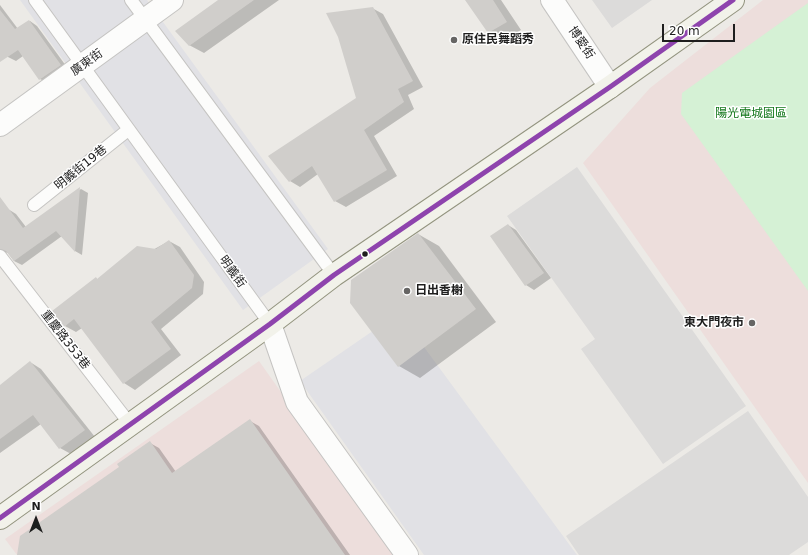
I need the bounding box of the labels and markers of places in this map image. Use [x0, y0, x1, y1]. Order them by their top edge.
place label: 原住民舞蹈秀 [462, 33, 534, 47]
marker: 原住民舞蹈秀 [449, 35, 459, 45]
unlabelled marker [360, 249, 370, 259]
place label: 日出香榭 [415, 284, 463, 298]
marker: 日出香榭 [402, 286, 412, 296]
place label: 東大門夜市 [684, 316, 744, 330]
marker: 東大門夜市 [747, 318, 757, 328]

